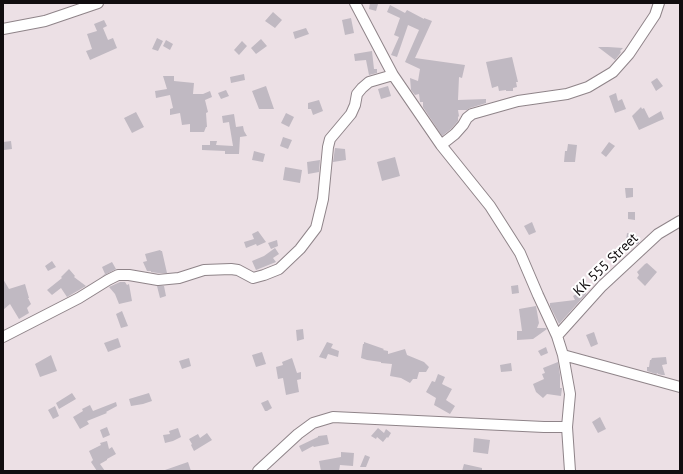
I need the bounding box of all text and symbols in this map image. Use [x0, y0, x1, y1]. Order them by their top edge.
street label: KK 555 Street [570, 230, 642, 300]

